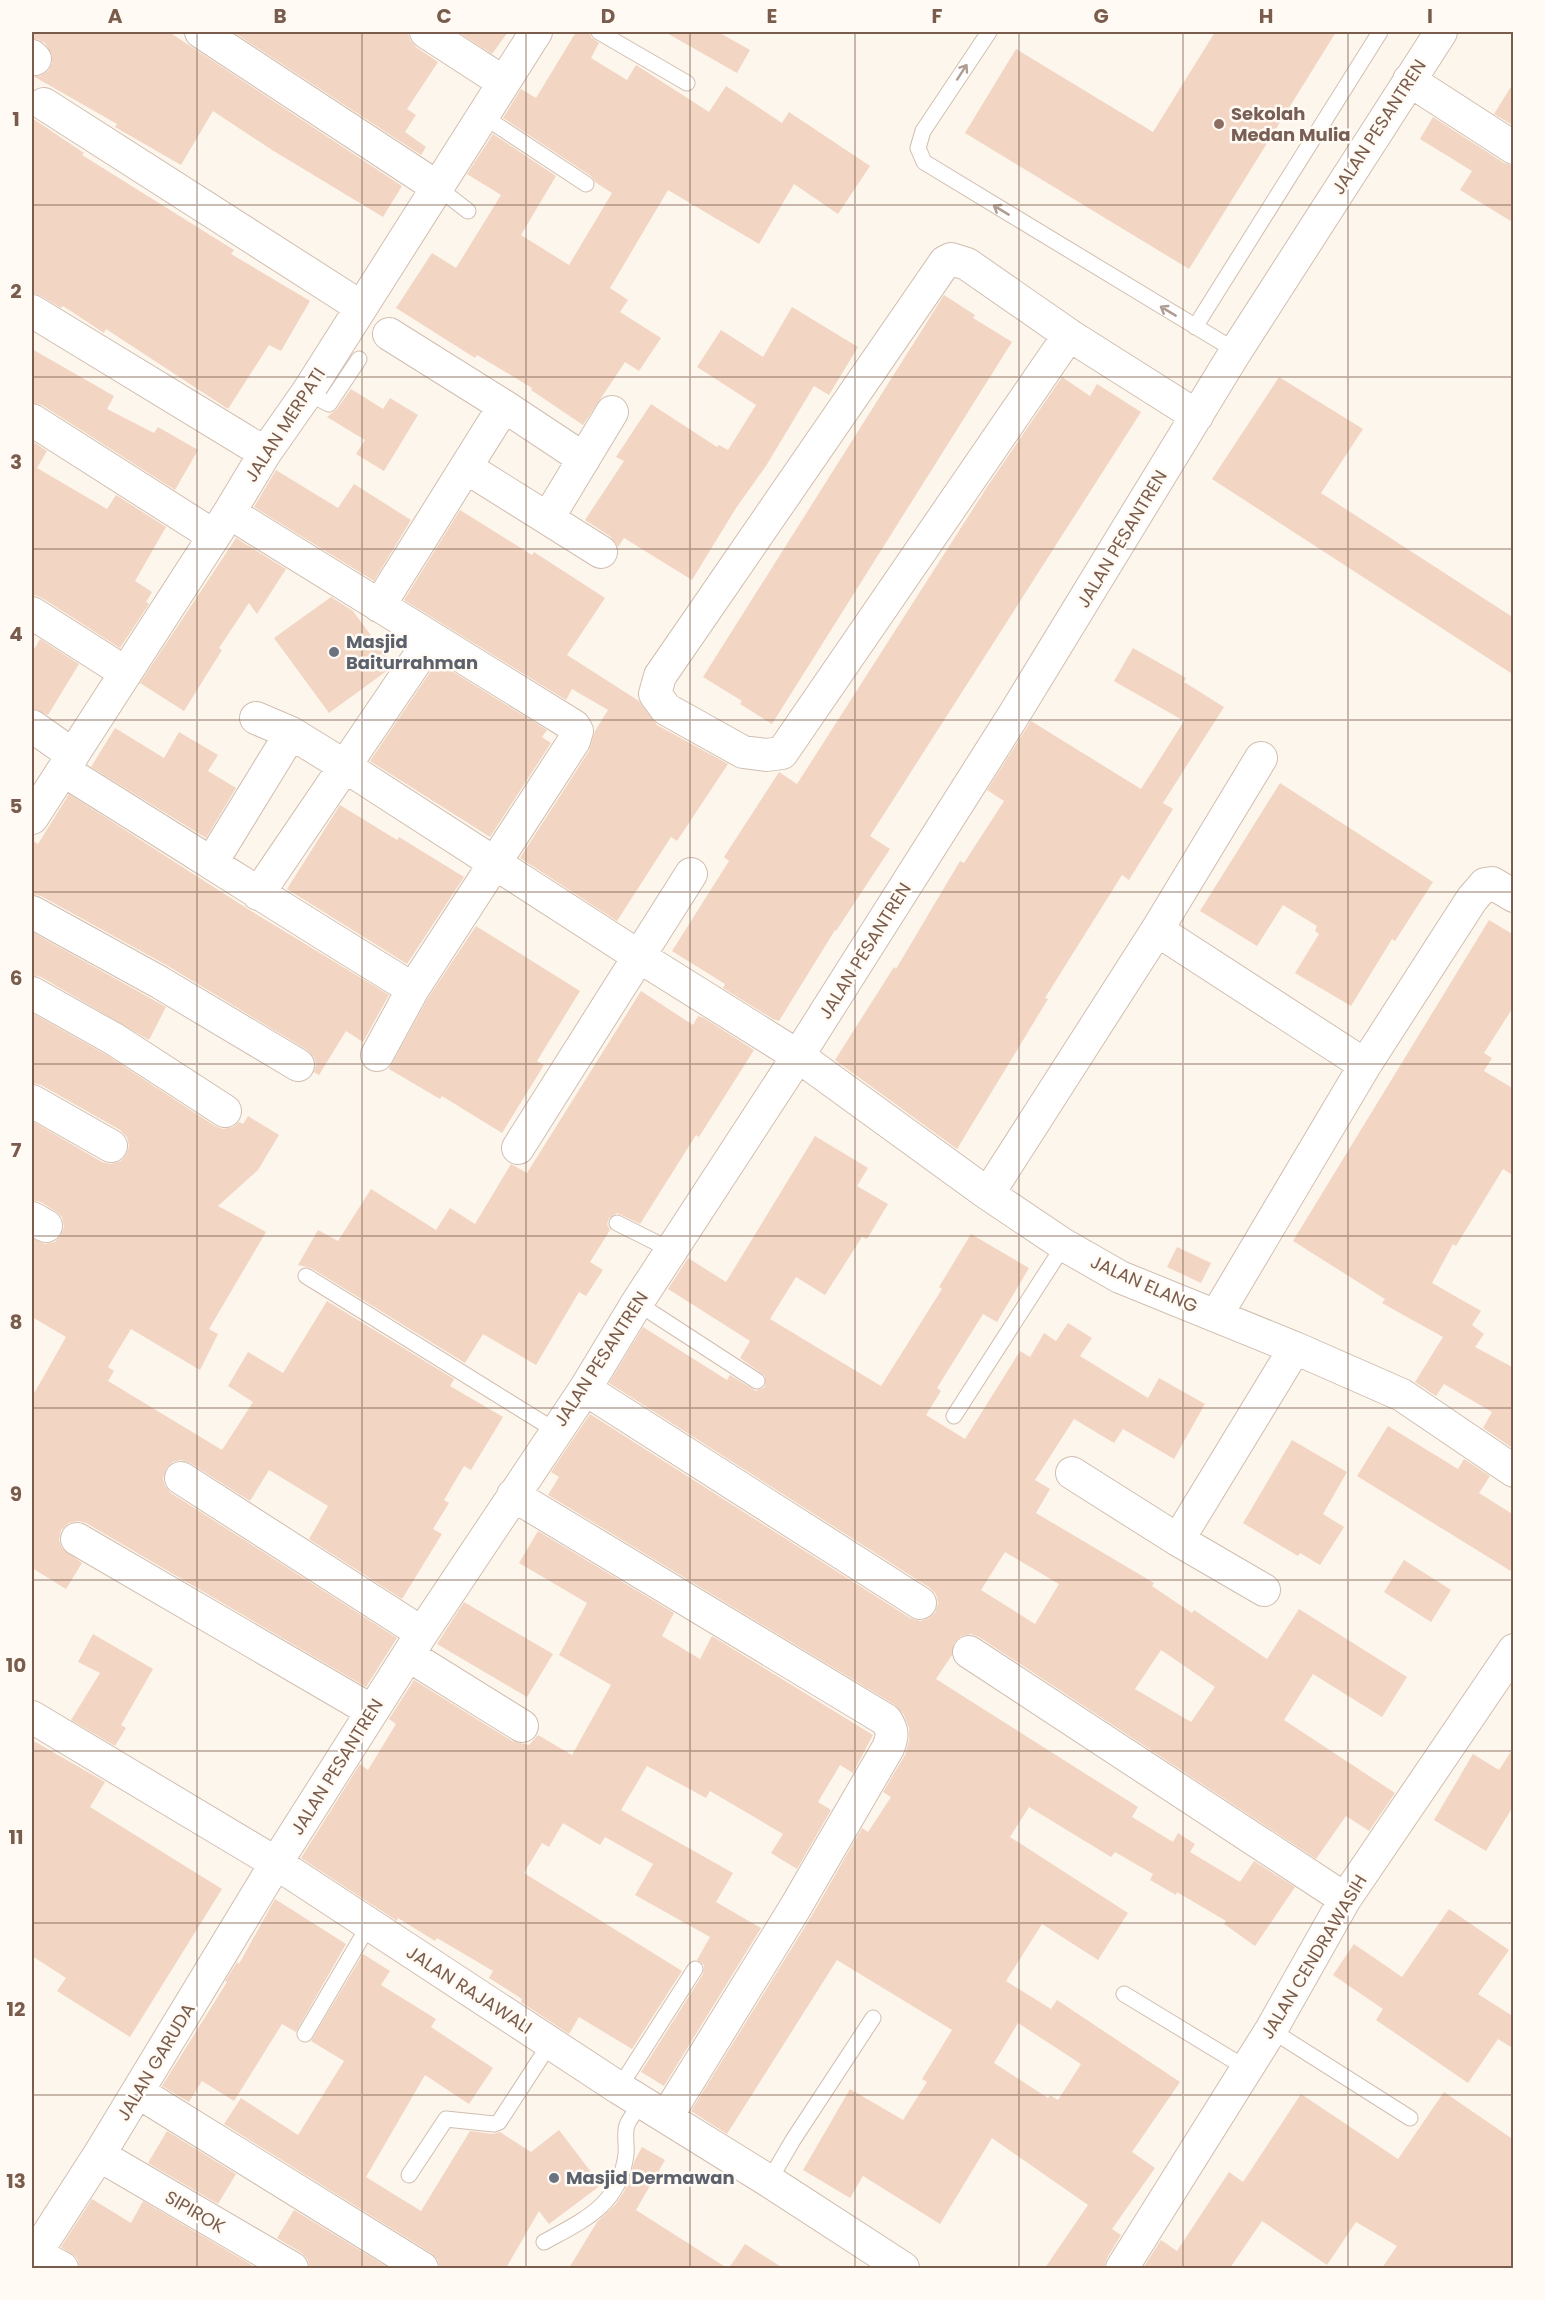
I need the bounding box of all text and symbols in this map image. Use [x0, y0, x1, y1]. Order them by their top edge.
text: A [108, 2, 123, 30]
text: B [273, 2, 287, 30]
text: C [436, 2, 452, 30]
text: D [601, 2, 615, 30]
text: E [767, 2, 777, 30]
text: F [932, 2, 943, 30]
text: G [1093, 2, 1109, 30]
text: H [1259, 2, 1273, 30]
text: I [1427, 2, 1433, 30]
street label: JALAN PESANTREN [1325, 54, 1432, 199]
one-way arrow [957, 64, 969, 81]
place label: Sekolah Medan Mulia [1231, 101, 1351, 147]
text: 1 [12, 105, 20, 133]
marker: Sekolah Medan Mulia [1212, 117, 1226, 131]
one-way arrow [993, 203, 1010, 215]
text: 2 [10, 277, 22, 305]
one-way arrow [1160, 304, 1177, 316]
street label: JALAN MERPATI [238, 363, 331, 487]
text: 3 [10, 448, 22, 476]
street label: JALAN PESANTREN [1071, 465, 1173, 612]
text: 4 [9, 620, 23, 648]
place label: Masjid Baiturrahman [346, 629, 478, 675]
marker: Masjid Baiturrahman [327, 645, 341, 659]
text: 5 [10, 792, 23, 820]
street label: JALAN PESANTREN [812, 878, 917, 1024]
text: 6 [10, 964, 22, 992]
text: 7 [11, 1136, 22, 1164]
street label: JALAN ELANG [1087, 1249, 1202, 1318]
street label: JALAN PESANTREN [547, 1286, 654, 1431]
text: 8 [10, 1308, 22, 1336]
text: 9 [10, 1480, 22, 1508]
text: 10 [6, 1651, 26, 1679]
street label: JALAN PESANTREN [284, 1694, 389, 1840]
text: 11 [8, 1823, 24, 1851]
street label: JALAN CENDRAWASIH [1254, 1870, 1373, 2044]
street label: JALAN RAJAWALI [401, 1939, 537, 2040]
text: 12 [7, 1995, 25, 2023]
street label: JALAN GARUDA [111, 1998, 201, 2125]
place label: Masjid Dermawan [566, 2165, 735, 2190]
text: 13 [6, 2167, 26, 2195]
marker: Masjid Dermawan [547, 2171, 561, 2185]
street label: SIPIROK [161, 2184, 230, 2239]

